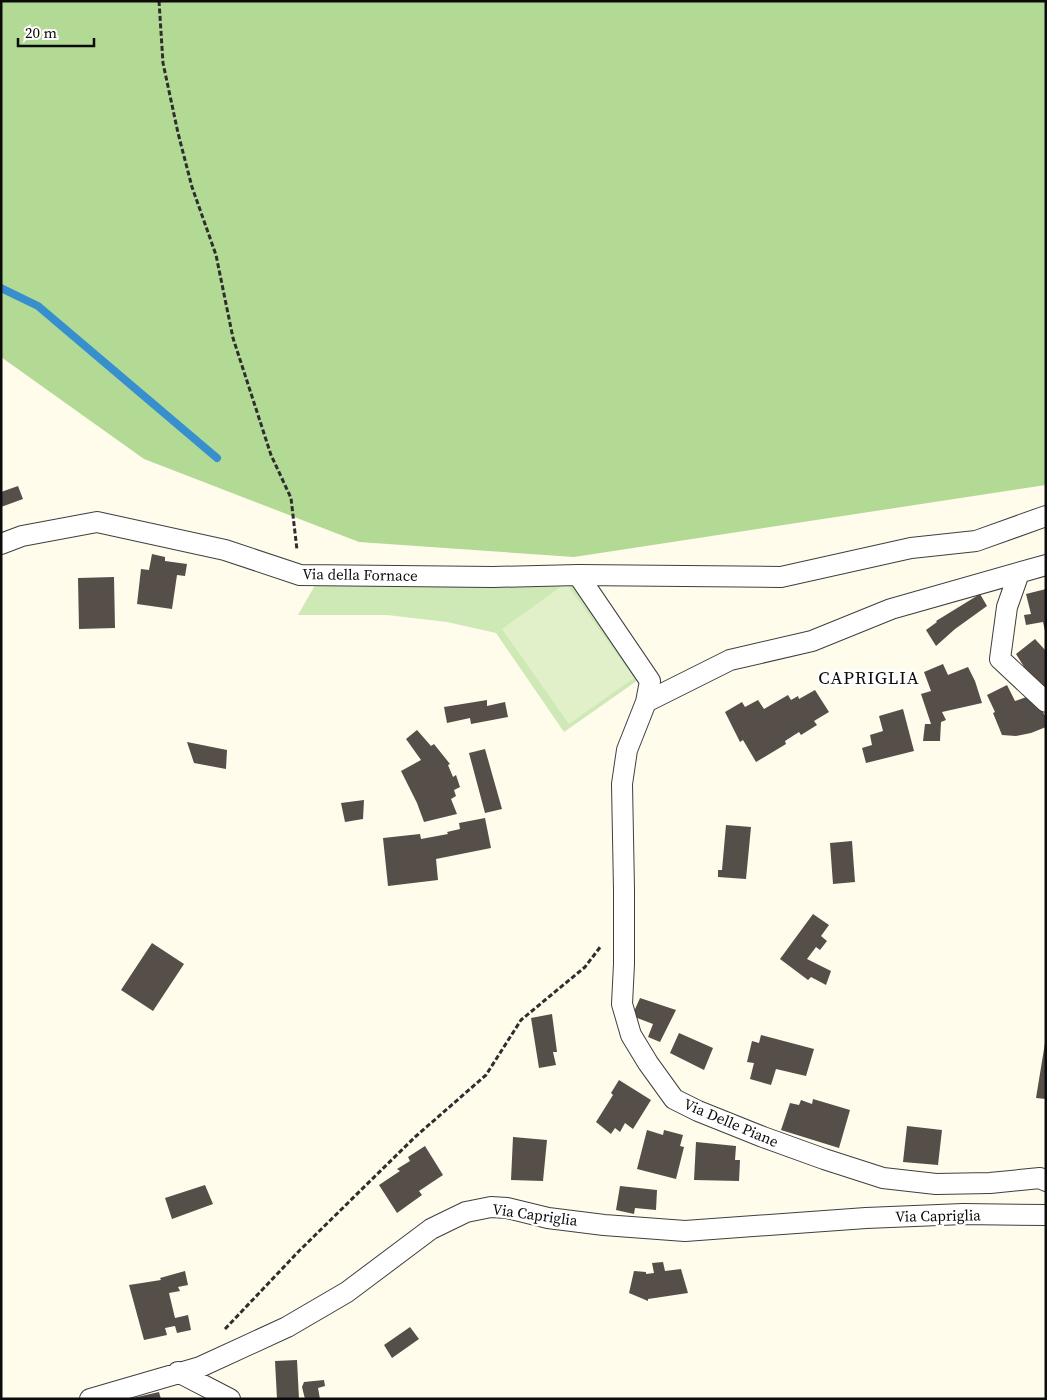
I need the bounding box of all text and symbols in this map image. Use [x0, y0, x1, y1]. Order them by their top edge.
scale bar [18, 15, 94, 47]
text: 20 m [25, 22, 57, 43]
street label: Via della Fornace [302, 563, 418, 586]
district label: CAPRIGLIA [818, 665, 920, 690]
street label: Via Delle Piane [680, 1093, 782, 1152]
street label: Via Capriglia [491, 1198, 579, 1231]
street label: Via Capriglia [895, 1204, 981, 1227]

